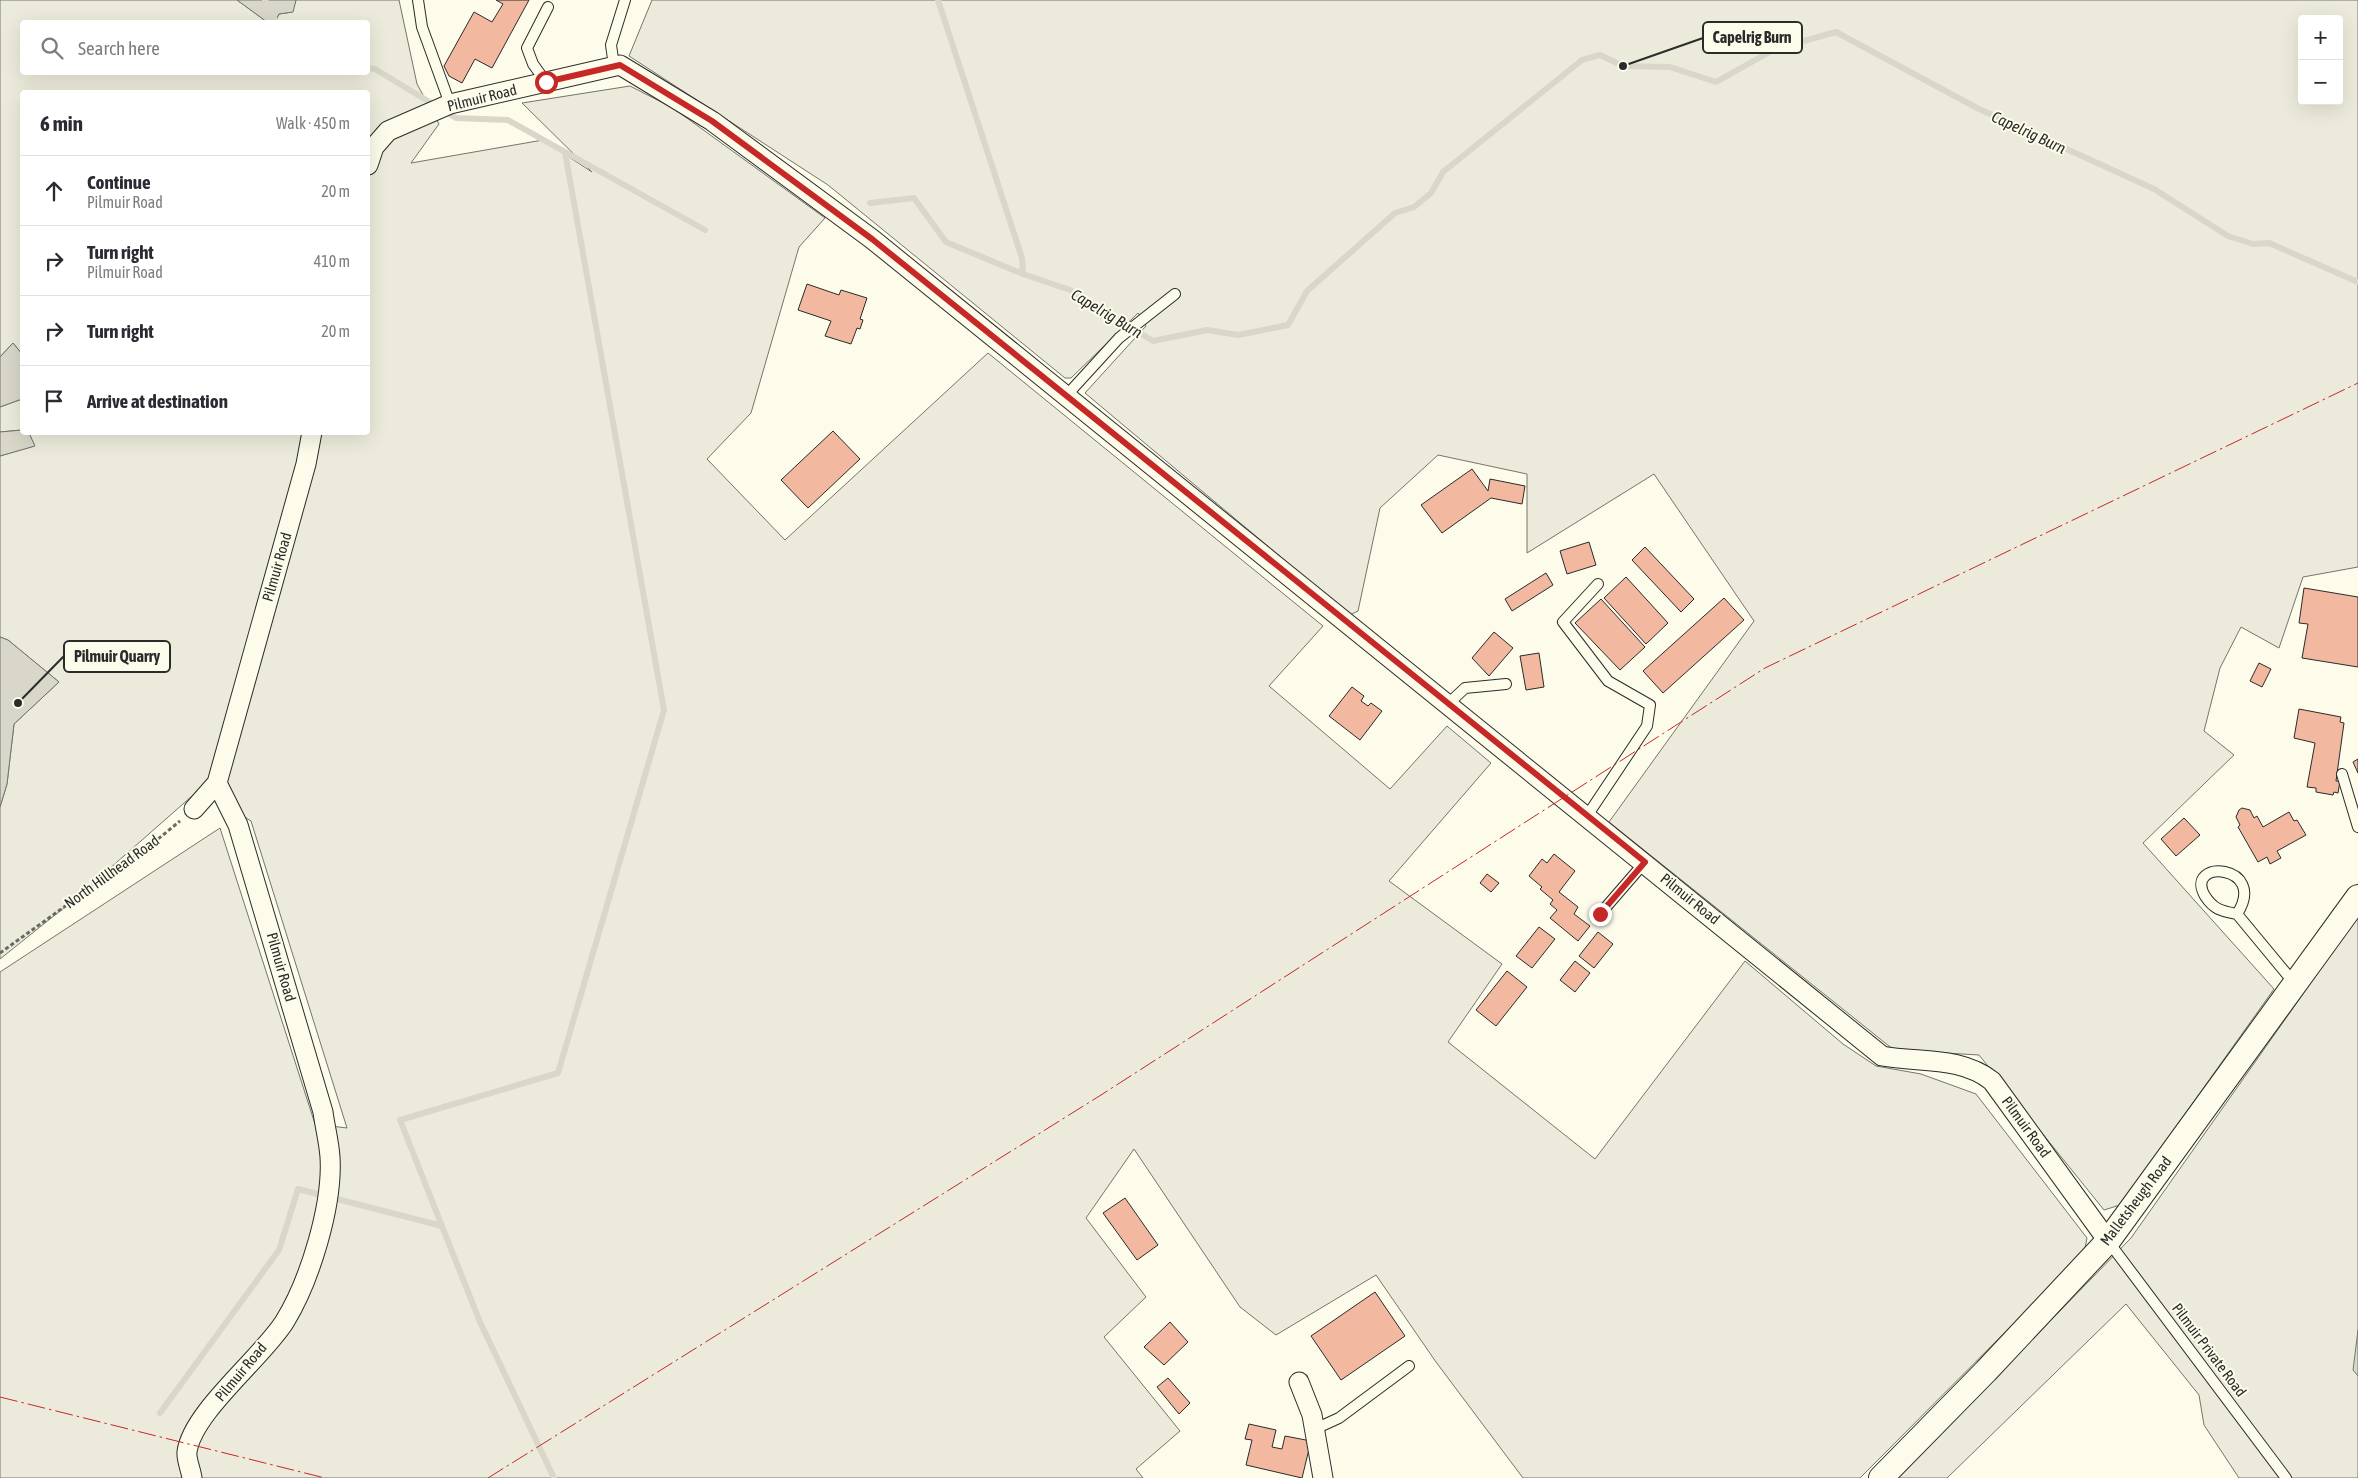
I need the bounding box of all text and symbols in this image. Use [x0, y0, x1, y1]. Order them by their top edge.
map controls [2298, 15, 2343, 105]
button: + [2298, 15, 2343, 60]
search box [20, 20, 370, 75]
callout: Capelrig Burn [1703, 22, 1802, 53]
text: Capelrig Burn [1713, 28, 1792, 46]
icon: search [38, 34, 66, 62]
text: Search here [78, 37, 160, 59]
button: − [2298, 60, 2343, 105]
route start [535, 71, 558, 94]
street label: Pilmuir Road [445, 81, 518, 114]
water label: Capelrig Burn [1989, 107, 2069, 158]
text: 6 min [40, 111, 83, 135]
text: Walk · 450 m [276, 114, 350, 132]
text: Continue [87, 171, 151, 193]
icon: ahead [40, 177, 68, 205]
text: 20 m [321, 182, 350, 200]
text: Pilmuir Road [87, 193, 163, 211]
text: Turn right [87, 241, 154, 263]
icon: right [40, 247, 68, 275]
text: 410 m [314, 252, 350, 270]
text: Pilmuir Road [87, 263, 163, 281]
water label: Capelrig Burn [1068, 285, 1146, 342]
icon: right [40, 317, 68, 345]
text: Turn right [87, 320, 154, 342]
text: 20 m [321, 322, 350, 340]
icon: arrive [40, 387, 68, 415]
text: Arrive at destination [87, 390, 228, 412]
street label: Pilmuir Road [259, 530, 294, 603]
callout: Pilmuir Quarry [64, 641, 170, 672]
text: Pilmuir Quarry [74, 647, 160, 665]
street label: North Hillhead Road [61, 832, 162, 912]
street label: Pilmuir Road [1657, 870, 1723, 928]
route end [1589, 903, 1612, 926]
street label: Pilmuir Road [264, 930, 299, 1003]
street label: Pilmuir Road [1999, 1093, 2054, 1160]
street label: Malletsheugh Road [2097, 1153, 2175, 1249]
street label: Pilmuir Private Road [2169, 1300, 2250, 1400]
street label: Pilmuir Road [211, 1339, 270, 1404]

